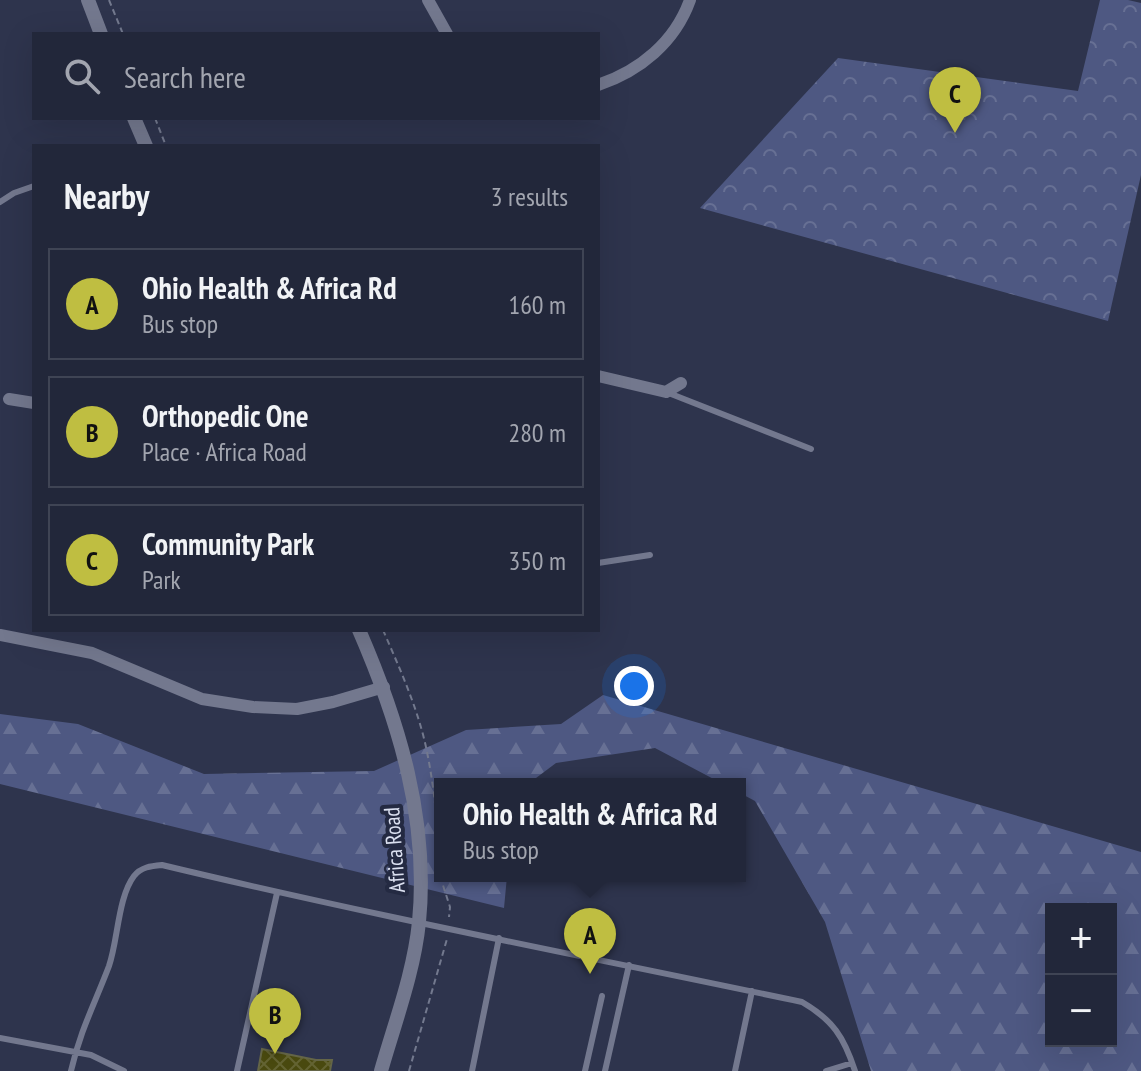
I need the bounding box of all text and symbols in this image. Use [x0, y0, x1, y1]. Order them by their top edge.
search box [32, 32, 600, 120]
icon: search [60, 54, 104, 98]
text: Search here [124, 57, 246, 96]
pin: C [929, 67, 981, 133]
text: Nearby [64, 174, 149, 218]
text: 3 results [491, 180, 568, 213]
text: Ohio Health & Africa Rd [142, 268, 397, 307]
text: A [85, 288, 99, 321]
text: 160 m [508, 288, 566, 321]
text: Bus stop [142, 307, 218, 340]
text: Orthopedic One [142, 396, 309, 435]
text: B [86, 416, 98, 449]
text: 280 m [508, 416, 566, 449]
text: Place · Africa Road [142, 435, 307, 468]
text: Community Park [142, 524, 314, 563]
text: C [86, 544, 98, 577]
text: 350 m [508, 544, 566, 577]
text: Park [142, 563, 181, 596]
your location [614, 666, 654, 706]
popup [434, 778, 746, 882]
text: Ohio Health & Africa Rd [463, 794, 717, 833]
street label: Africa Road [377, 806, 411, 894]
text: Bus stop [463, 833, 539, 866]
map controls [1045, 903, 1117, 1047]
button: + [1045, 903, 1117, 975]
pin: A [564, 908, 616, 974]
button: − [1045, 975, 1117, 1047]
pin: B [249, 988, 301, 1054]

